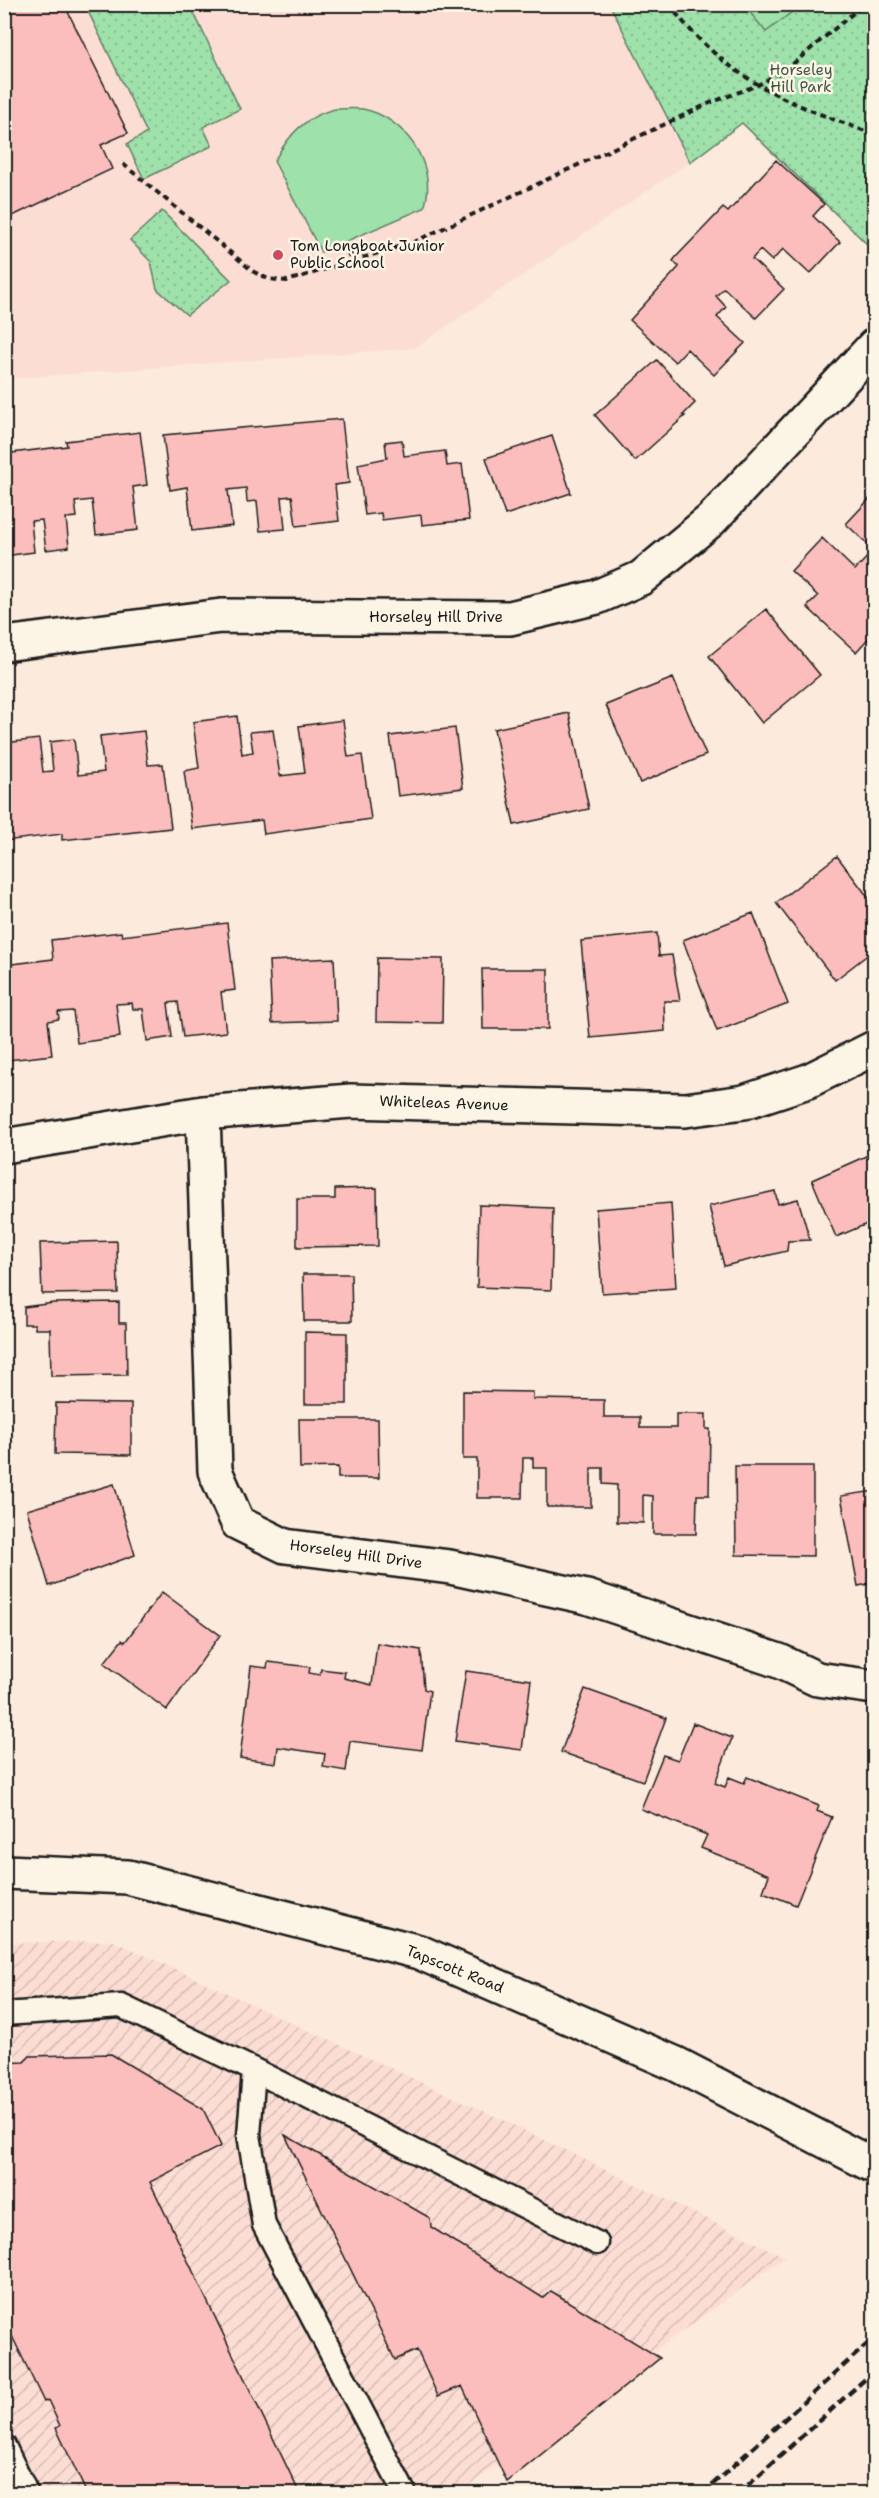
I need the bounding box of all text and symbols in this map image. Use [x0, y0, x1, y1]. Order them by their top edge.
park label: Horseley Hill Park [769, 60, 833, 97]
place label: Tom Longboat Junior Public School [290, 236, 445, 273]
marker: Tom Longboat Junior Public School [271, 248, 285, 262]
street label: Horseley Hill Drive [369, 607, 503, 627]
street label: Whiteleas Avenue [379, 1091, 509, 1115]
street label: Horseley Hill Drive [288, 1535, 424, 1573]
street label: Tapscott Road [403, 1940, 507, 1998]

